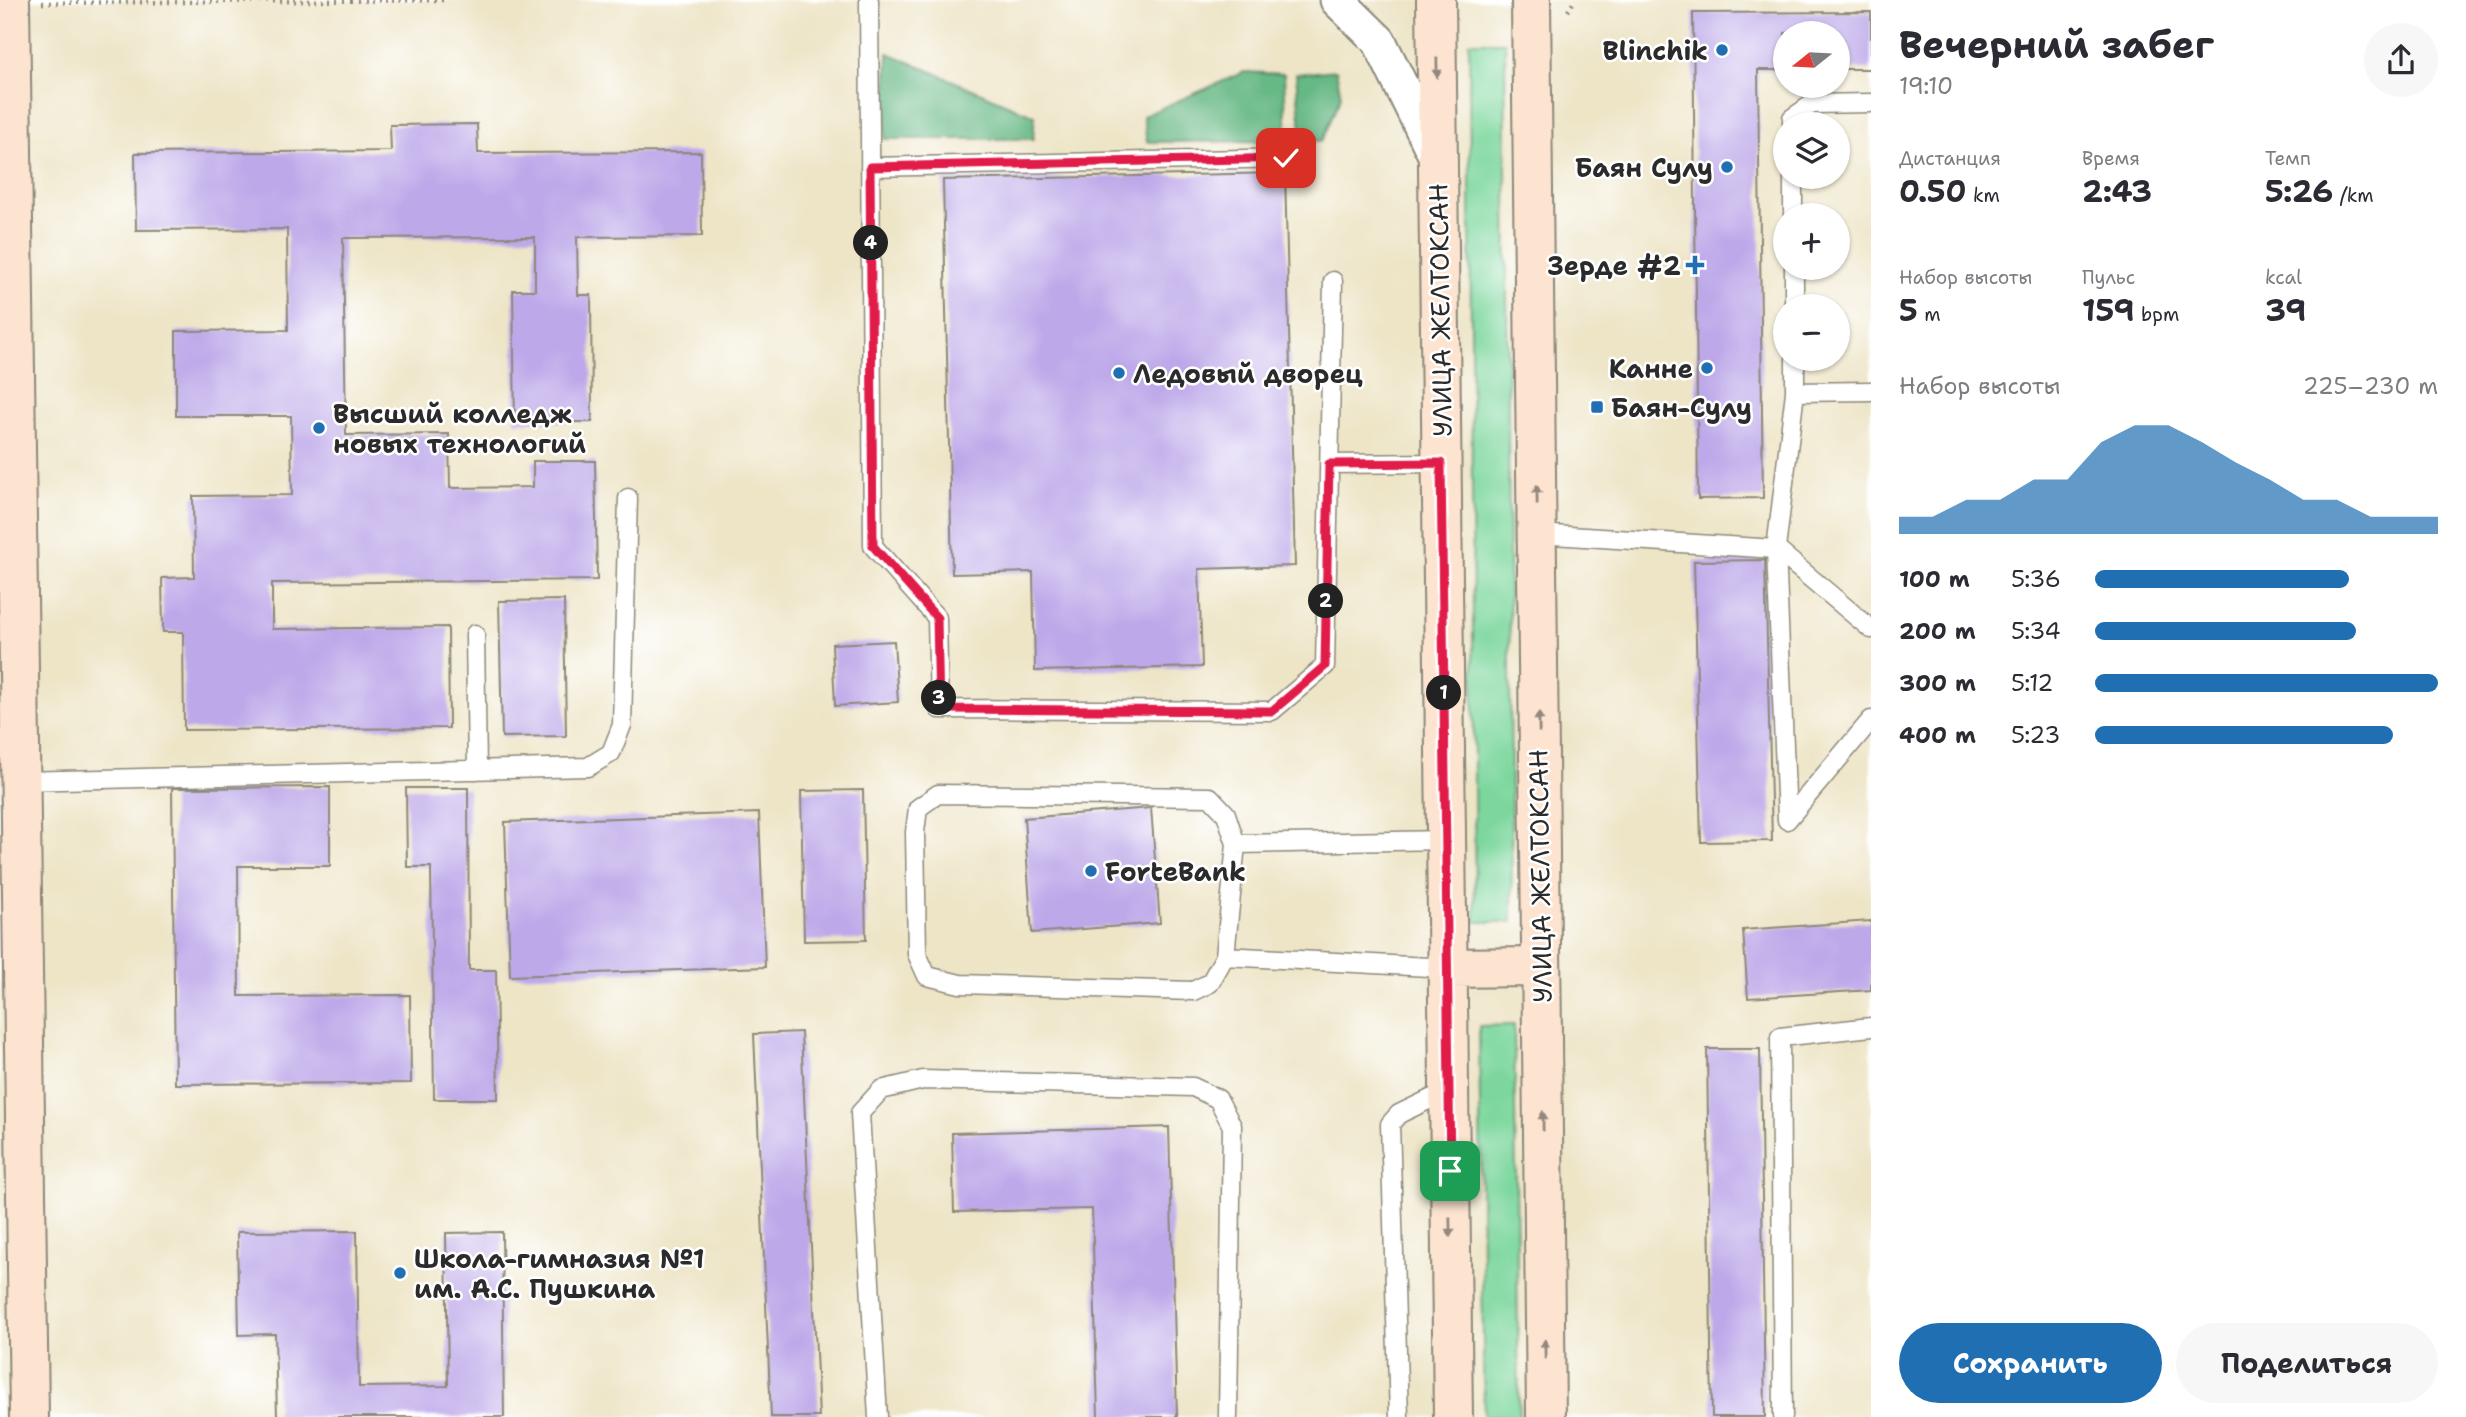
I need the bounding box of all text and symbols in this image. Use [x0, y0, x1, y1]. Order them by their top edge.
text: Вечерний забег [1899, 19, 2214, 70]
north arrow [1773, 21, 1850, 98]
map controls [1773, 21, 1850, 371]
button: share [2364, 23, 2438, 97]
place label: Blinchik [1602, 33, 1708, 68]
marker: Blinchik [1714, 42, 1730, 58]
one-way arrow [1431, 57, 1442, 79]
text: 19:10 [1899, 71, 1953, 101]
button: layers [1773, 112, 1850, 189]
pin [1256, 128, 1316, 188]
icon: check [1267, 139, 1305, 177]
text: Дистанция [1899, 146, 2001, 171]
text: Время [2082, 146, 2140, 171]
text: Темп [2265, 146, 2311, 171]
place label: Баян Сулу [1575, 150, 1713, 185]
marker: Баян Сулу [1719, 159, 1735, 175]
text: 0.50 [1899, 171, 1966, 212]
text: 2:43 [2082, 171, 2152, 212]
text: 5:26 [2265, 171, 2333, 212]
street label: УЛИЦА ЖЕЛТОКСАН [1420, 183, 1460, 437]
text: km [1966, 183, 2000, 208]
text: /km [2333, 183, 2374, 208]
button: + [1773, 203, 1850, 280]
pin: 4 [854, 226, 888, 260]
text: 4 [864, 230, 877, 255]
place label: Зерде #2 [1548, 248, 1681, 283]
marker: Зерде #2 [1687, 257, 1703, 273]
text: Набор высоты [1899, 265, 2032, 290]
text: Пульс [2082, 265, 2135, 290]
text: kcal [2265, 265, 2302, 290]
text: 5 [1899, 290, 1918, 331]
text: 159 [2082, 290, 2135, 331]
text: 39 [2265, 290, 2306, 331]
button: − [1773, 294, 1850, 371]
text: m [1918, 302, 1941, 327]
text: bpm [2135, 302, 2179, 327]
place label: Канне [1609, 351, 1693, 386]
place label: Ледовый дворец [1133, 356, 1363, 391]
marker: Канне [1699, 360, 1715, 376]
marker: Ледовый дворец [1111, 365, 1127, 381]
text: Набор высоты [1899, 371, 2060, 401]
text: 225–230 m [2303, 371, 2438, 401]
place label: Баян-Сулу [1611, 390, 1752, 425]
place label: Высший колледж новых технологий [333, 396, 586, 461]
marker: Баян-Сулу [1589, 399, 1605, 415]
marker: Высший колледж новых технологий [311, 420, 327, 436]
one-way arrow [1531, 484, 1542, 506]
text: 100 m [1899, 564, 1970, 594]
text: 5:36 [2011, 564, 2061, 594]
pin: 2 [1308, 584, 1344, 618]
text: 2 [1319, 588, 1332, 613]
text: 200 m [1899, 616, 1976, 646]
text: 5:34 [2011, 616, 2061, 646]
text: 300 m [1899, 668, 1976, 698]
text: 5:12 [2011, 668, 2053, 698]
pin: 1 [1426, 676, 1462, 710]
pin: 3 [922, 680, 956, 716]
text: 1 [1439, 680, 1448, 705]
text: 3 [932, 685, 945, 710]
one-way arrow [1533, 711, 1545, 733]
text: 400 m [1899, 720, 1976, 750]
text: 5:23 [2011, 720, 2060, 750]
street label: УЛИЦА ЖЕЛТОКСАН [1520, 749, 1560, 1003]
place label: ForteBank [1105, 854, 1246, 889]
marker: ForteBank [1083, 863, 1099, 879]
one-way arrow [1537, 1110, 1549, 1132]
pin [1420, 1141, 1480, 1201]
icon: arrive [1431, 1152, 1469, 1190]
one-way arrow [1444, 1216, 1456, 1238]
place label: Школа-гимназия №1 им. А.С. Пушкина [414, 1241, 704, 1306]
marker: Школа-гимназия №1 им. А.С. Пушкина [392, 1265, 408, 1281]
button: Сохранить [1899, 1323, 2162, 1403]
button: Поделиться [2176, 1323, 2438, 1403]
one-way arrow [1539, 1338, 1551, 1360]

